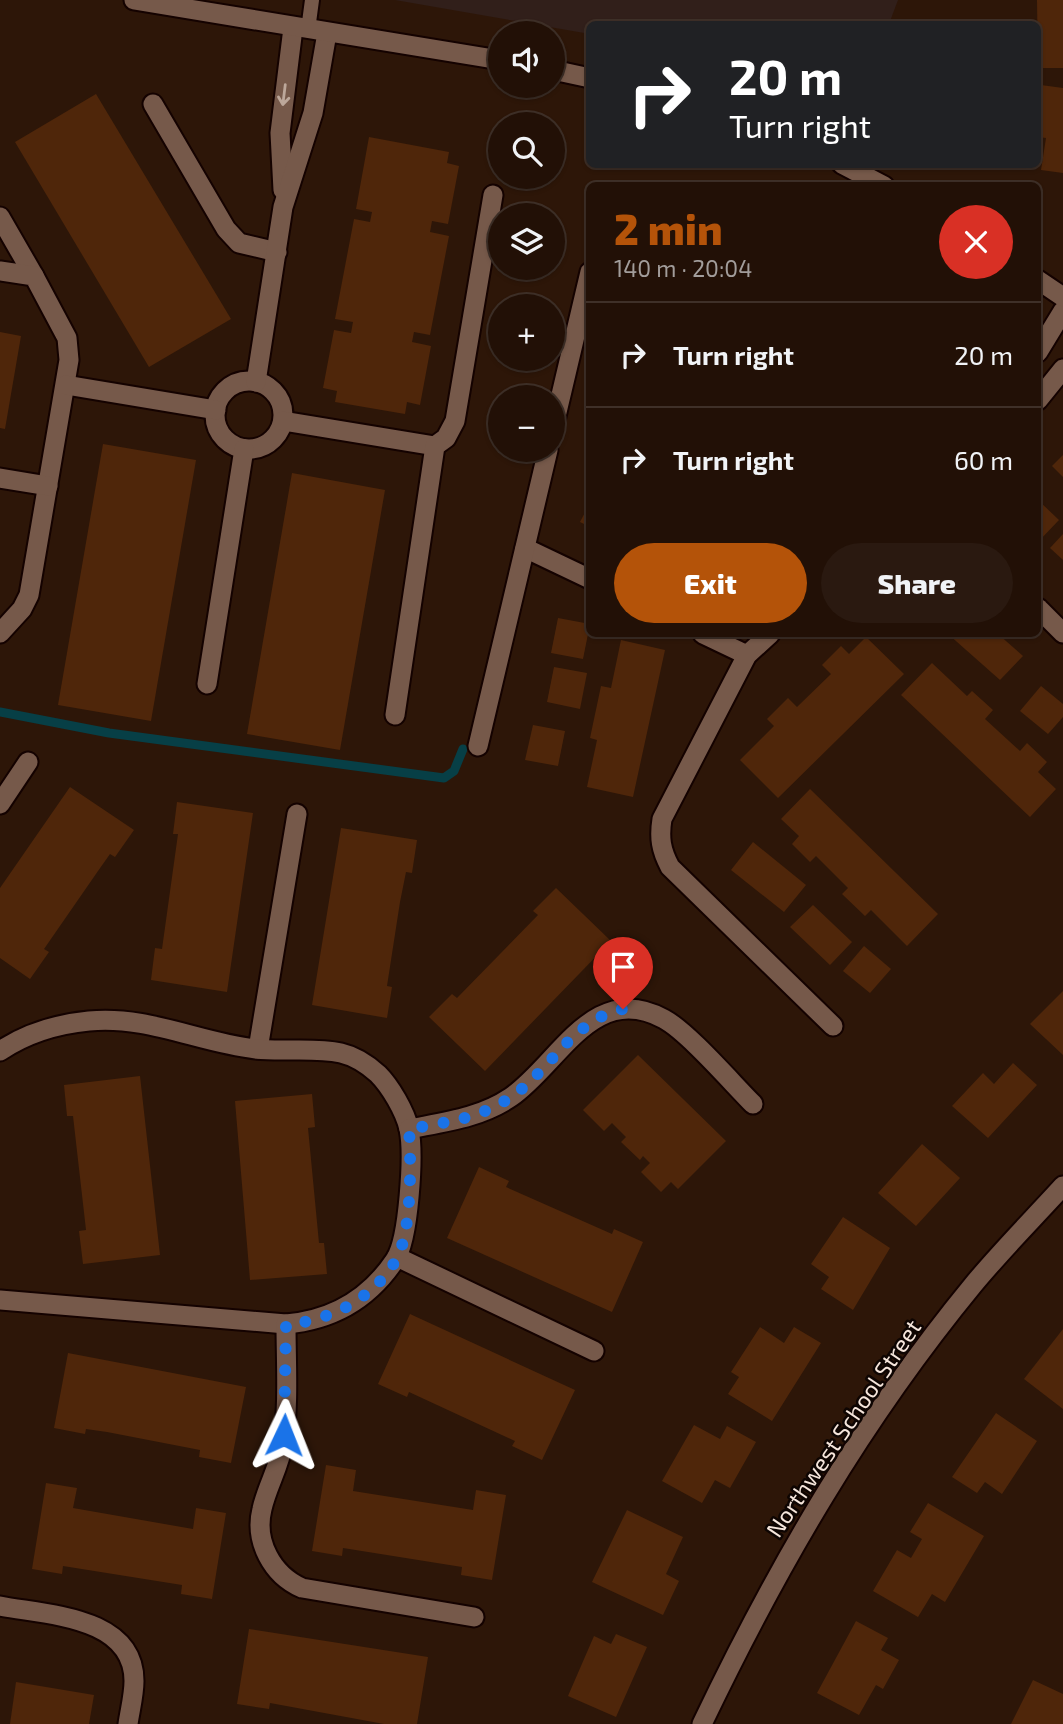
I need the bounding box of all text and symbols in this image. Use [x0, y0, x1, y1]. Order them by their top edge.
map controls [488, 21, 565, 462]
button: sound [488, 21, 565, 98]
text: 20 m [729, 46, 842, 105]
icon: right [614, 49, 705, 140]
one-way arrow [277, 83, 290, 106]
text: Turn right [729, 106, 871, 144]
button: search [488, 112, 565, 189]
button: layers [488, 203, 565, 280]
text: 2 min [614, 203, 723, 253]
button: close [939, 205, 1013, 279]
text: 140 m · 20:04 [614, 254, 752, 282]
button: + [488, 294, 565, 371]
icon: right [614, 336, 652, 374]
text: Turn right [673, 339, 794, 370]
text: 20 m [954, 339, 1013, 370]
button: − [488, 385, 565, 462]
icon: right [614, 441, 652, 479]
text: Turn right [673, 444, 794, 475]
text: 60 m [954, 444, 1013, 475]
button: Exit [614, 543, 807, 623]
button: Share [821, 543, 1013, 623]
pin [593, 937, 653, 1009]
icon: arrive [604, 948, 642, 986]
street label: Northwest School Street [760, 1314, 926, 1542]
position arrow [247, 1398, 321, 1472]

